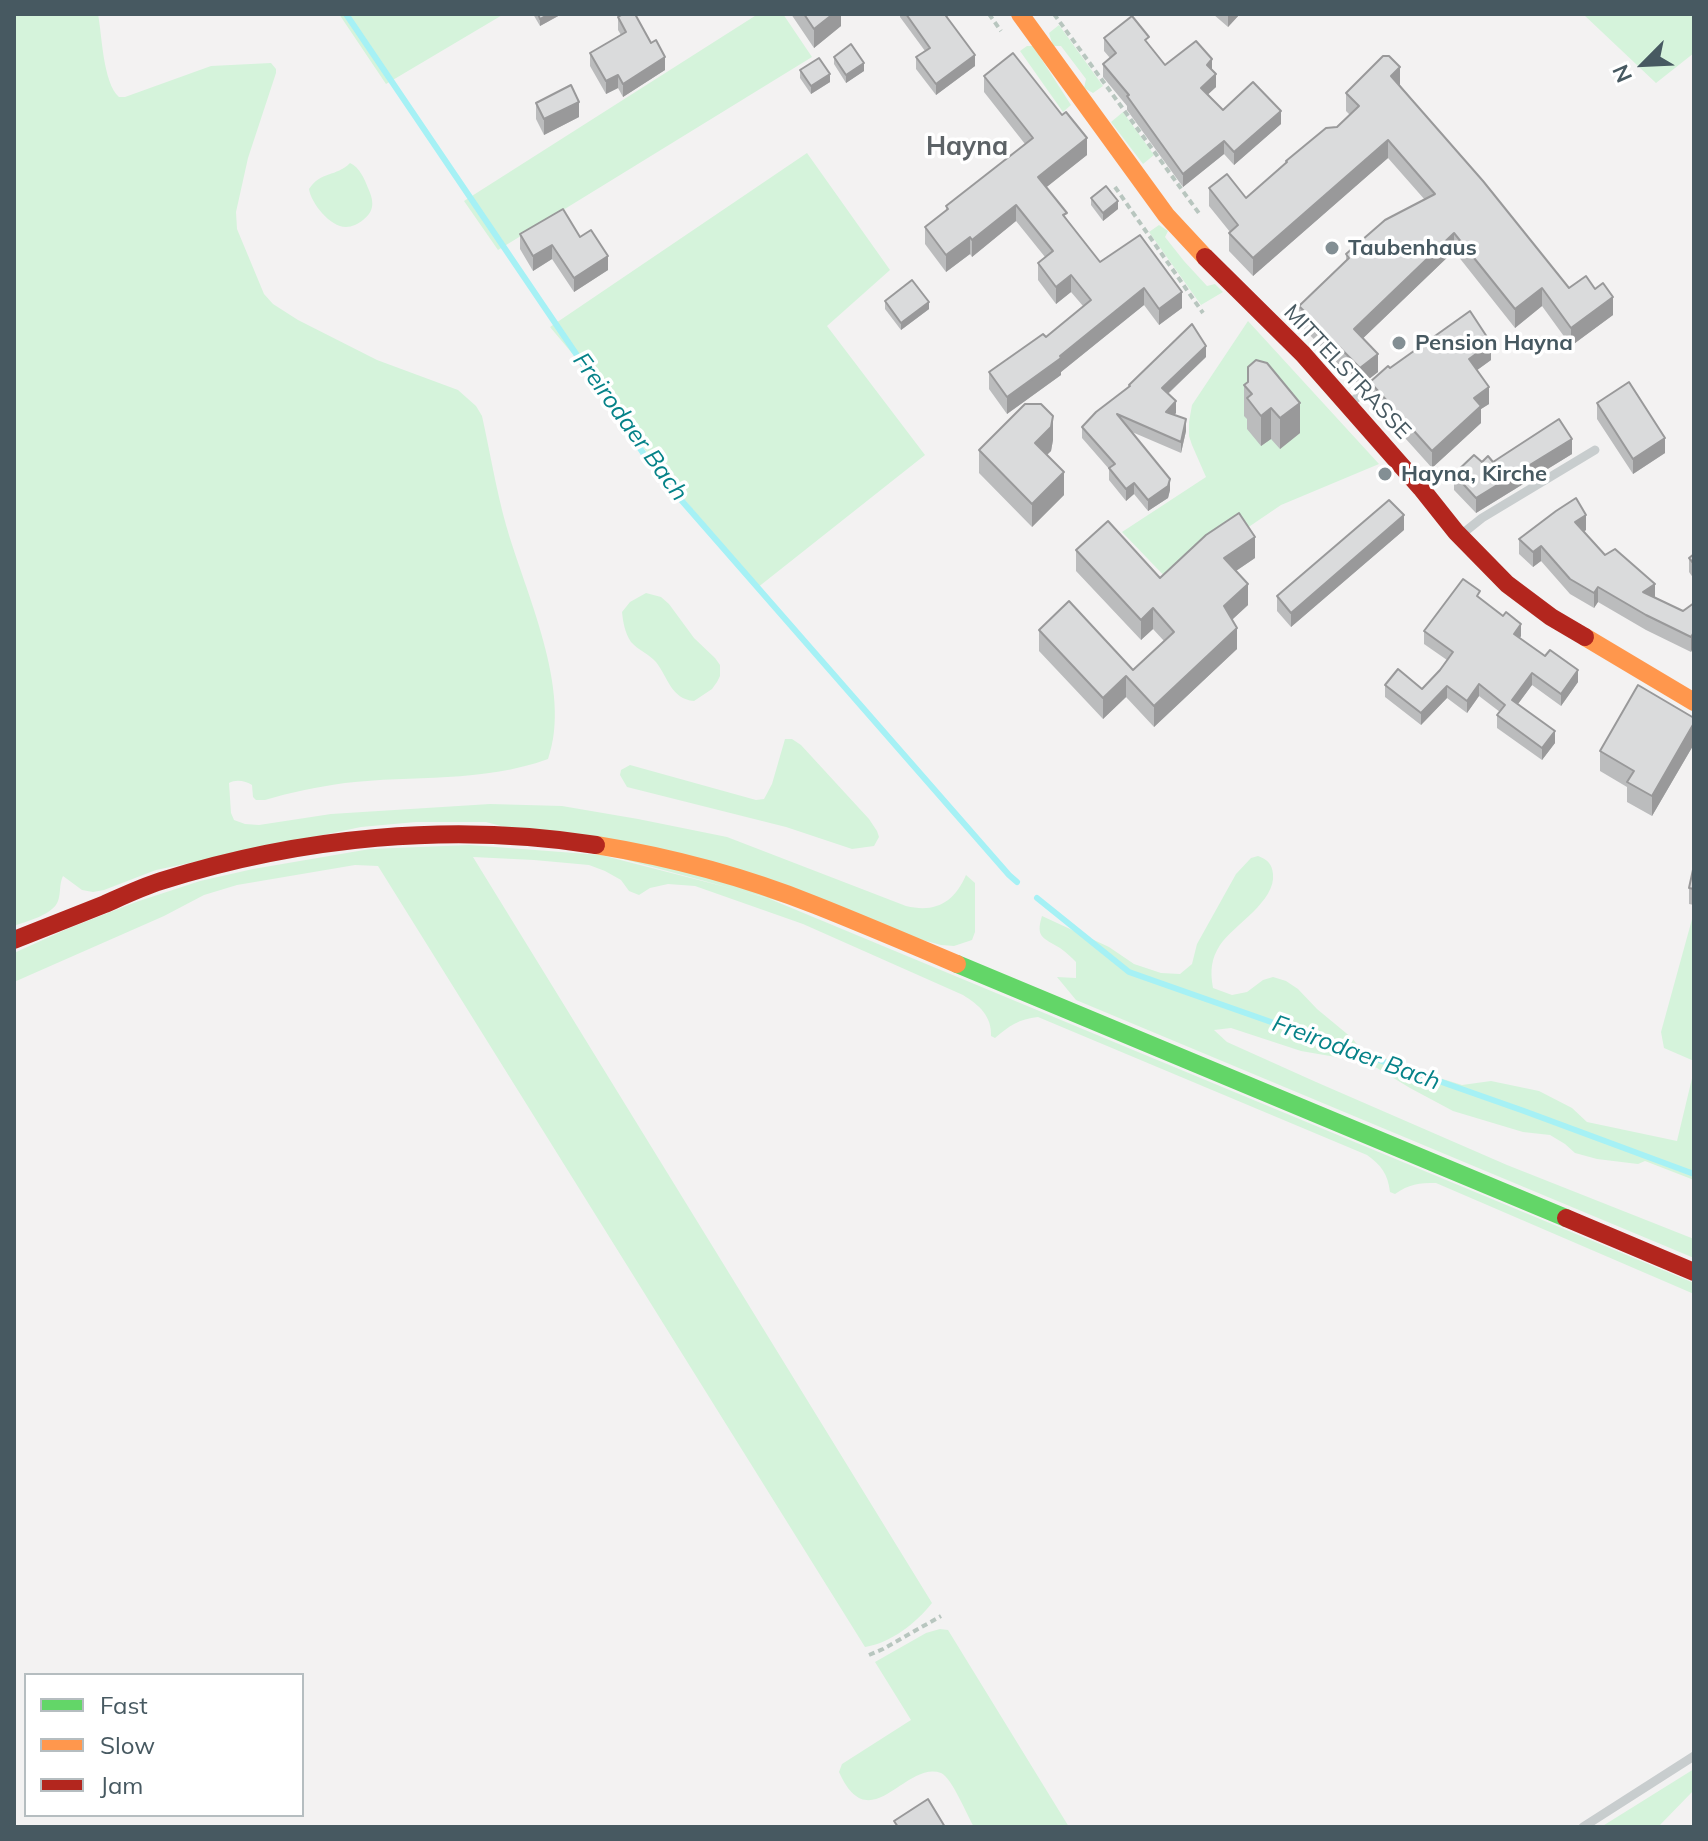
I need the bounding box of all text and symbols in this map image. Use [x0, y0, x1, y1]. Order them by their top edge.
north arrow [1604, 24, 1684, 104]
text: N [1606, 60, 1638, 87]
district label: Hayna [926, 131, 1008, 163]
place label: Taubenhaus [1348, 235, 1477, 261]
marker: Taubenhaus [1323, 239, 1341, 257]
street label: MITTELSTRASSE [1278, 299, 1416, 445]
place label: Pension Hayna [1415, 330, 1573, 356]
marker: Pension Hayna [1390, 334, 1408, 352]
water label: Freirodaer Bach [567, 347, 693, 507]
place label: Hayna, Kirche [1401, 461, 1547, 487]
marker: Hayna, Kirche [1376, 465, 1394, 483]
water label: Freirodaer Bach [1268, 1009, 1444, 1097]
legend [24, 1673, 304, 1817]
text: Fast [100, 1690, 148, 1720]
text: Slow [100, 1730, 155, 1760]
text: Jam [100, 1770, 143, 1800]

